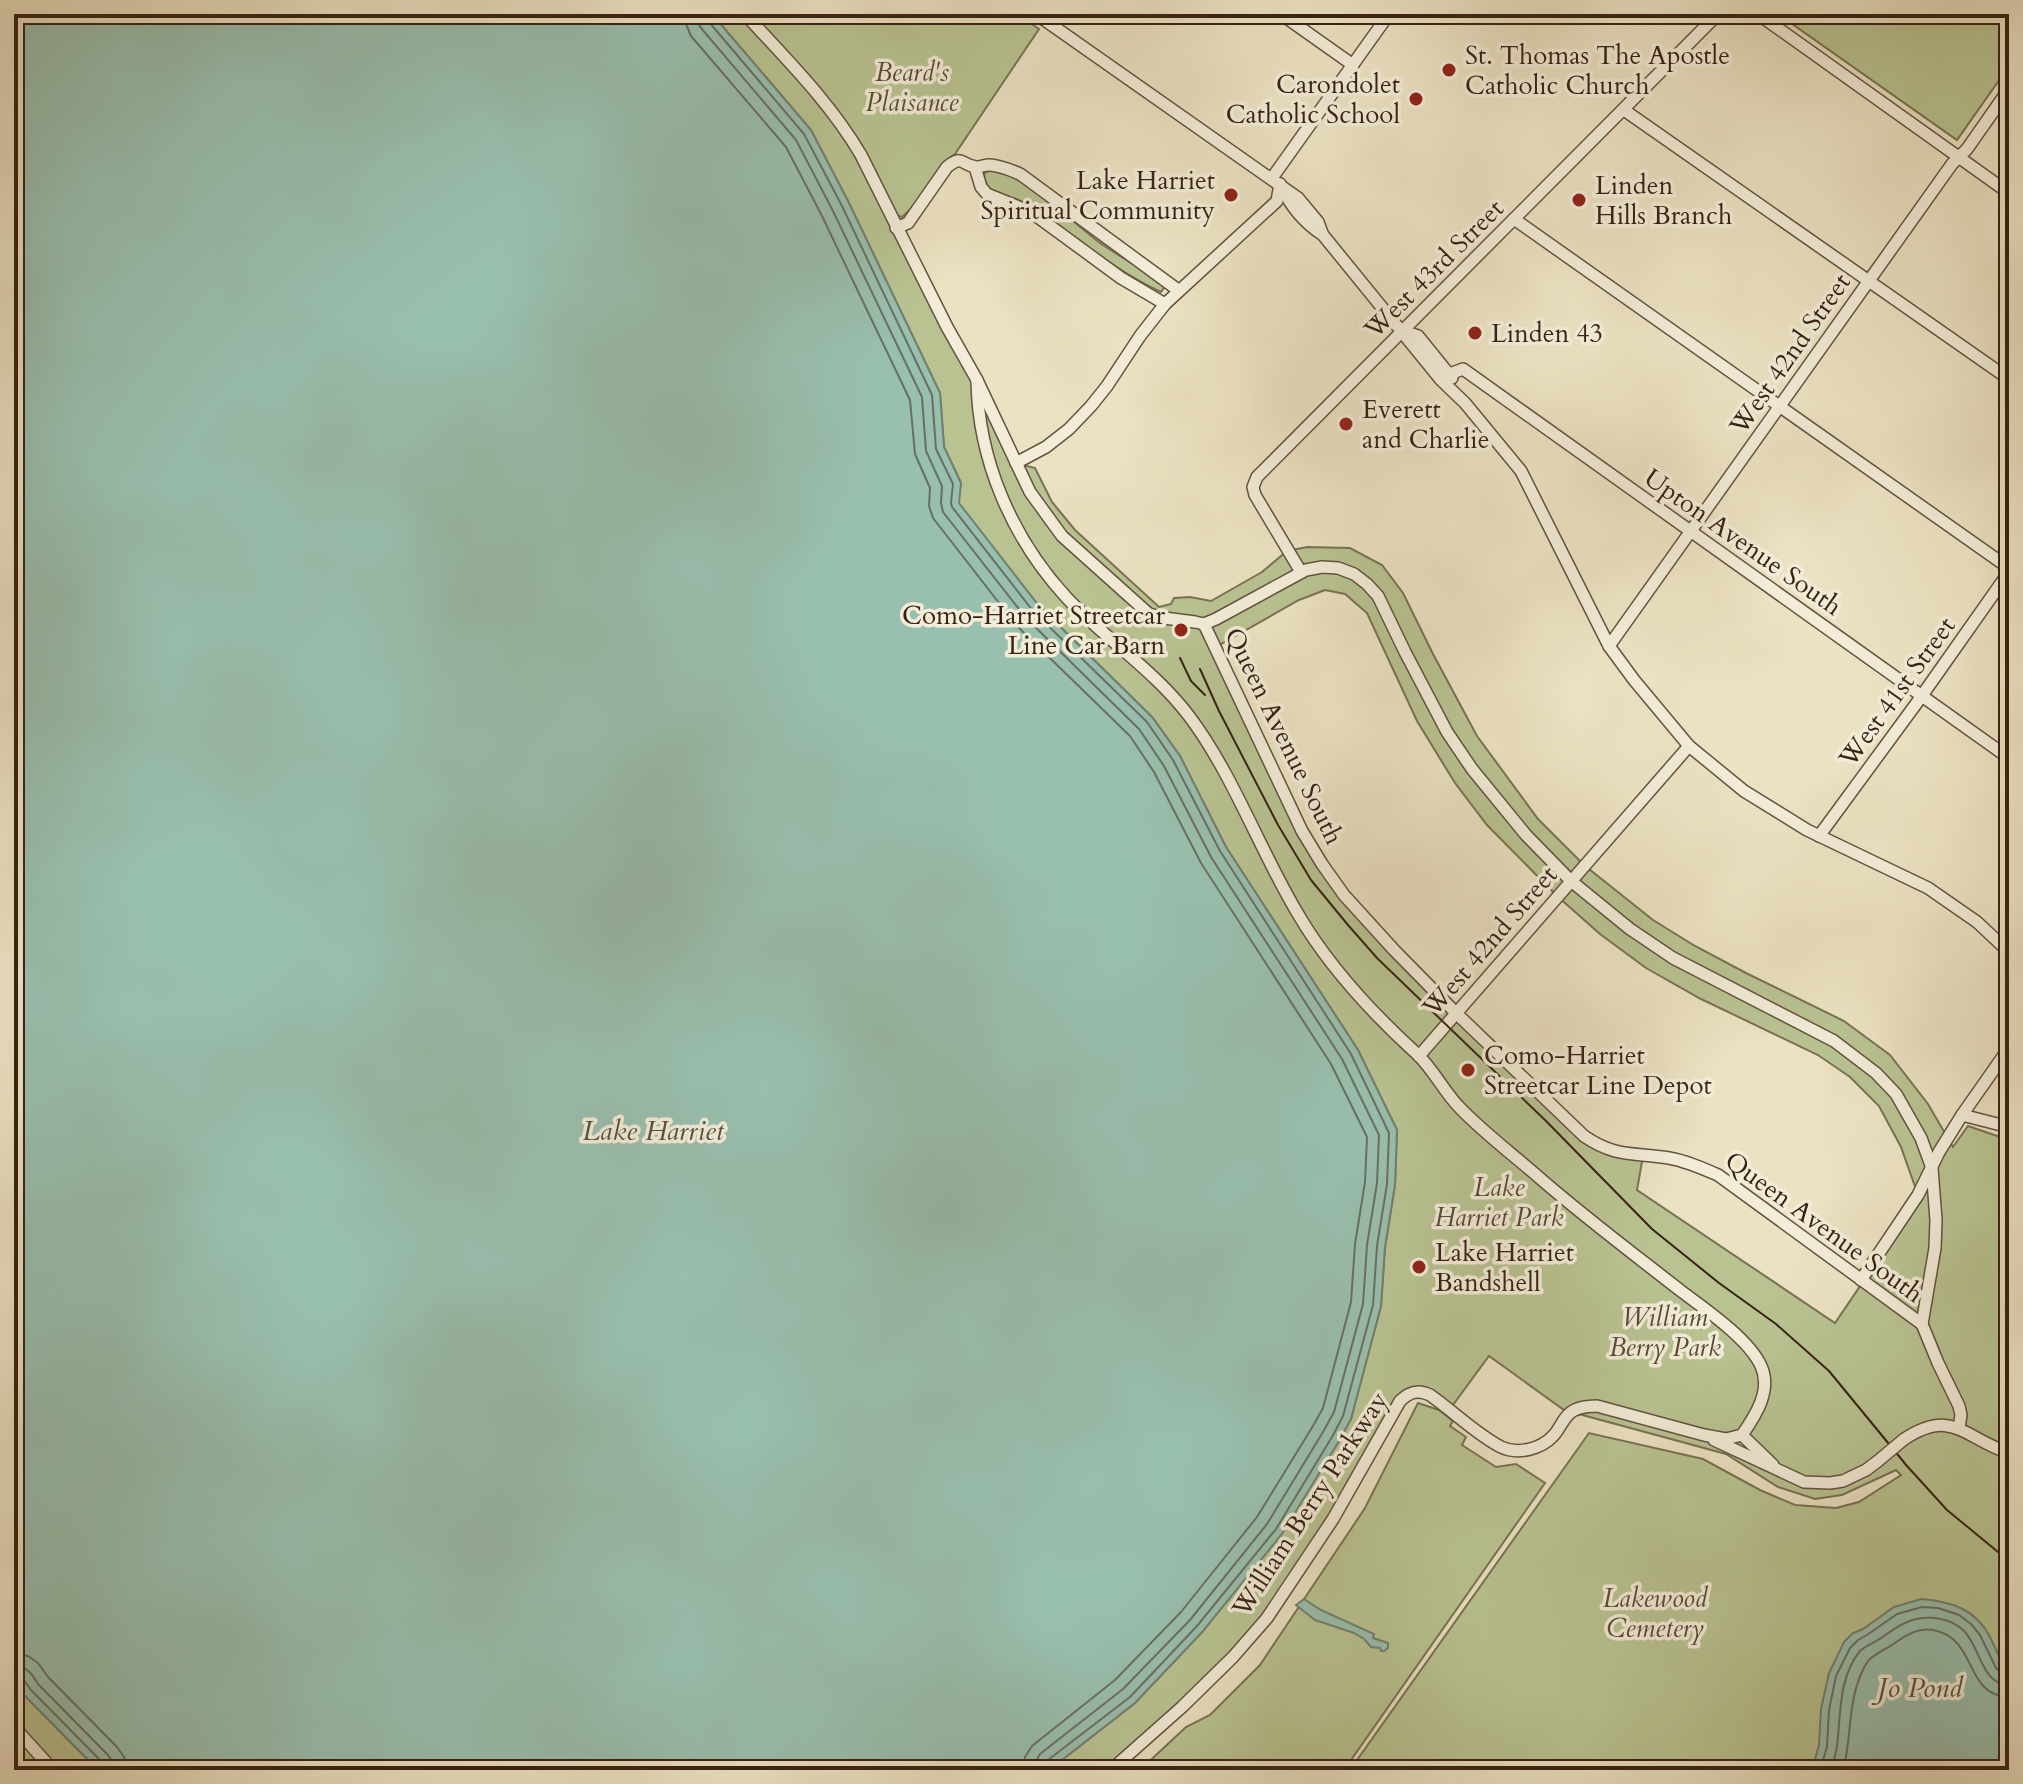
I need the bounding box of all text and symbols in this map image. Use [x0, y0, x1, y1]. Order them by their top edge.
place label: St. Thomas The Apostle Catholic Church [1465, 38, 1730, 103]
park label: Beard's Plaisance [865, 55, 959, 120]
marker: St. Thomas The Apostle Catholic Church [1440, 61, 1458, 79]
place label: Carondolet Catholic School [1226, 67, 1400, 132]
marker: Carondolet Catholic School [1407, 90, 1425, 108]
place label: Lake Harriet Spiritual Community [980, 163, 1215, 228]
place label: Linden Hills Branch [1595, 168, 1732, 233]
marker: Lake Harriet Spiritual Community [1222, 186, 1240, 204]
marker: Linden Hills Branch [1570, 191, 1588, 209]
street label: West 43rd Street [1356, 192, 1511, 347]
street label: West 42nd Street [1721, 266, 1859, 442]
place label: Linden 43 [1491, 316, 1603, 351]
marker: Linden 43 [1466, 324, 1484, 342]
place label: Everett and Charlie [1362, 392, 1489, 457]
marker: Everett and Charlie [1337, 415, 1355, 433]
street label: Upton Avenue South [1637, 460, 1849, 624]
place label: Como-Harriet Streetcar Line Car Barn [902, 598, 1166, 663]
street label: West 41st Street [1830, 610, 1963, 775]
marker: Como-Harriet Streetcar Line Car Barn [1172, 621, 1190, 639]
street label: Queen Avenue South [1216, 622, 1352, 850]
street label: West 42nd Street [1414, 858, 1565, 1025]
place label: Como-Harriet Streetcar Line Depot [1484, 1038, 1712, 1103]
marker: Como-Harriet Streetcar Line Depot [1459, 1061, 1477, 1079]
water label: Lake Harriet [582, 1112, 725, 1150]
street label: Queen Avenue South [1718, 1143, 1930, 1311]
park label: Lake Harriet Park [1435, 1170, 1564, 1235]
place label: Lake Harriet Bandshell [1435, 1235, 1574, 1300]
marker: Lake Harriet Bandshell [1410, 1258, 1428, 1276]
park label: William Berry Park [1609, 1300, 1721, 1365]
street label: William Berry Parkway [1223, 1384, 1396, 1624]
park label: Lakewood Cemetery [1603, 1581, 1709, 1646]
water label: Jo Pond [1872, 1669, 1964, 1707]

